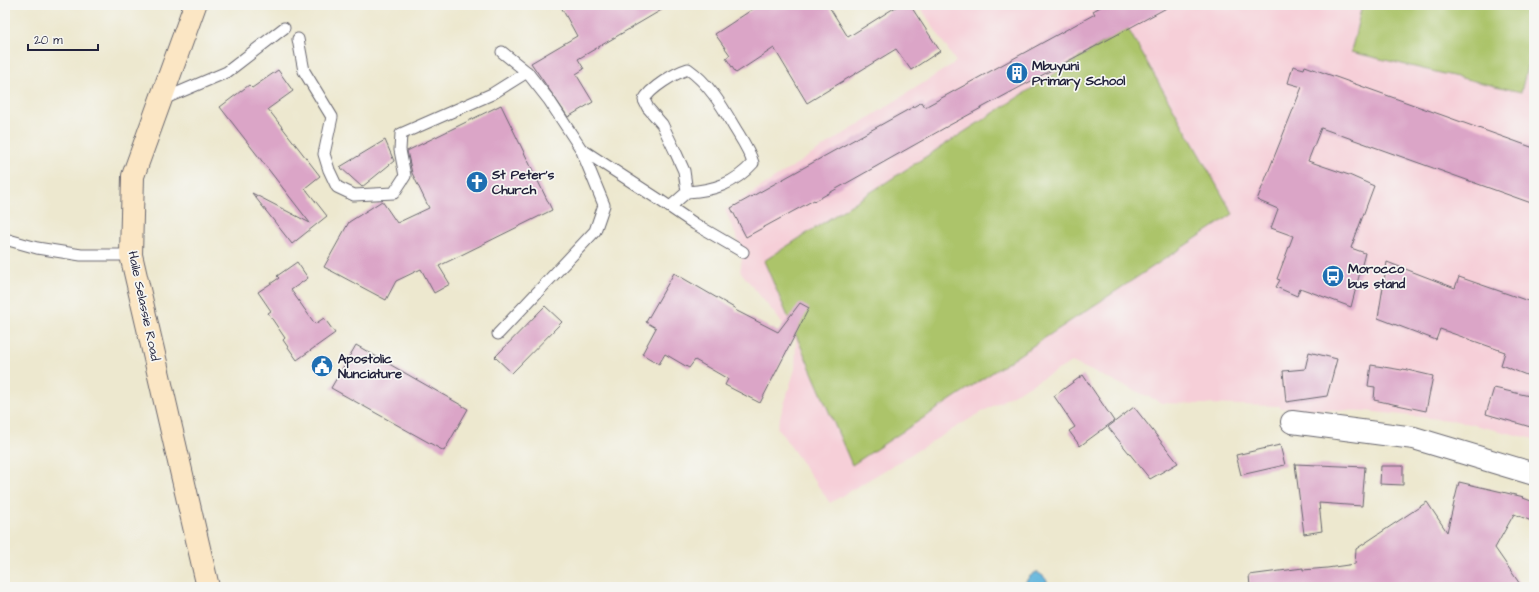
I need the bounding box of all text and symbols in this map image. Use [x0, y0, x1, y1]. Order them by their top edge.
scale bar [28, 26, 98, 52]
text: 20 m [34, 32, 63, 49]
place label: Mbuyuni Primary School [1032, 57, 1125, 91]
building icon: Mbuyuni Primary School [1004, 60, 1030, 86]
place label: St Peter's Church [491, 166, 555, 199]
church icon: St Peter's Church [464, 169, 490, 195]
street label: Haile Selassie Road [124, 249, 165, 363]
place label: Morocco bus stand [1348, 260, 1406, 293]
bus stop icon: Morocco bus stand [1320, 263, 1346, 289]
place label: Apostolic Nunciature [338, 350, 402, 383]
public building icon: Apostolic Nunciature [309, 353, 335, 379]

